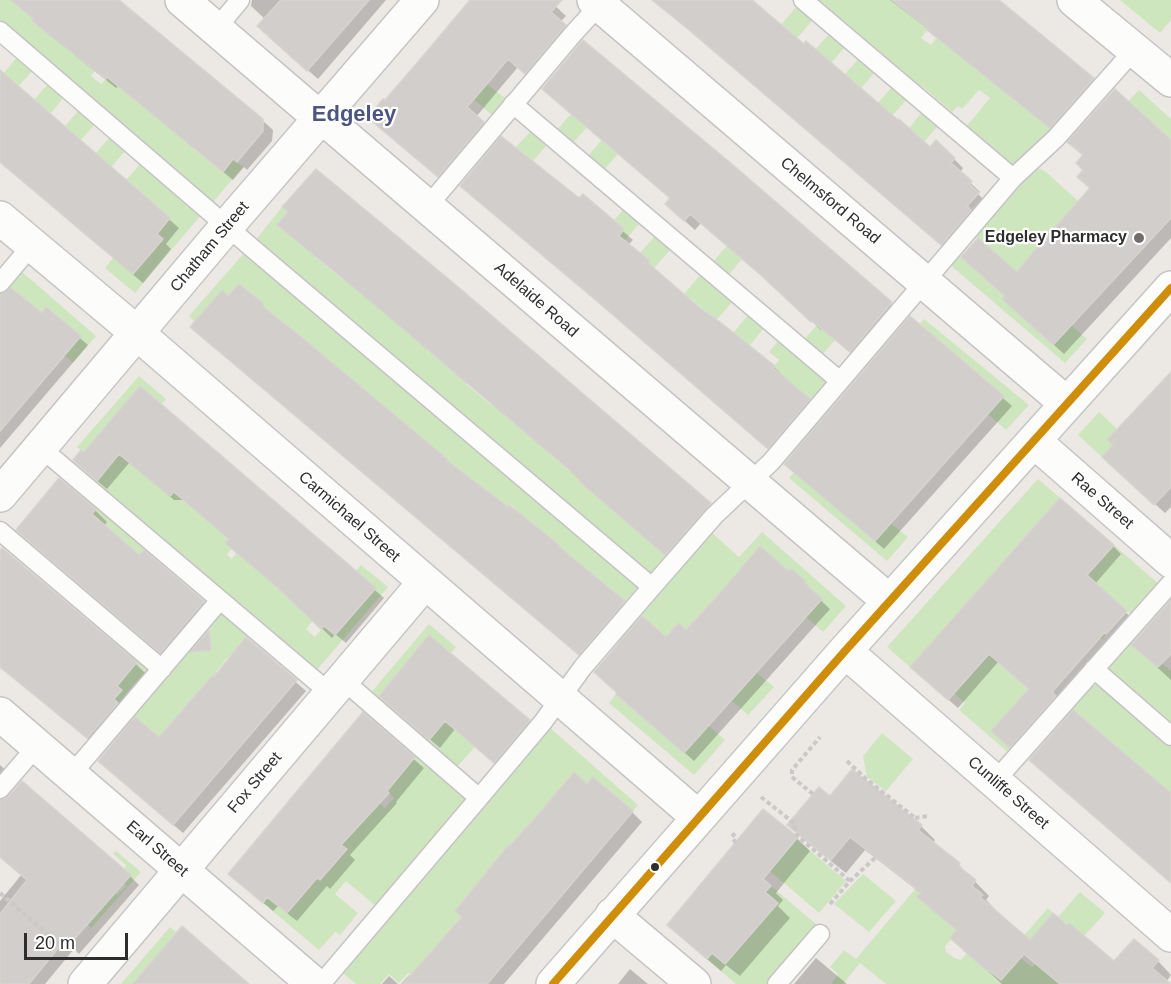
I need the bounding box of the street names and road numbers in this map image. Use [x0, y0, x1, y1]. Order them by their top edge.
street label: Chelmsford Road [776, 154, 884, 248]
street label: Chatham Street [167, 198, 253, 296]
street label: Adelaide Road [490, 258, 582, 342]
street label: Carmichael Street [294, 468, 404, 566]
street label: Rae Street [1067, 469, 1137, 533]
street label: Fox Street [224, 749, 286, 817]
street label: Cunliffe Street [964, 753, 1052, 833]
street label: Earl Street [122, 817, 192, 881]

